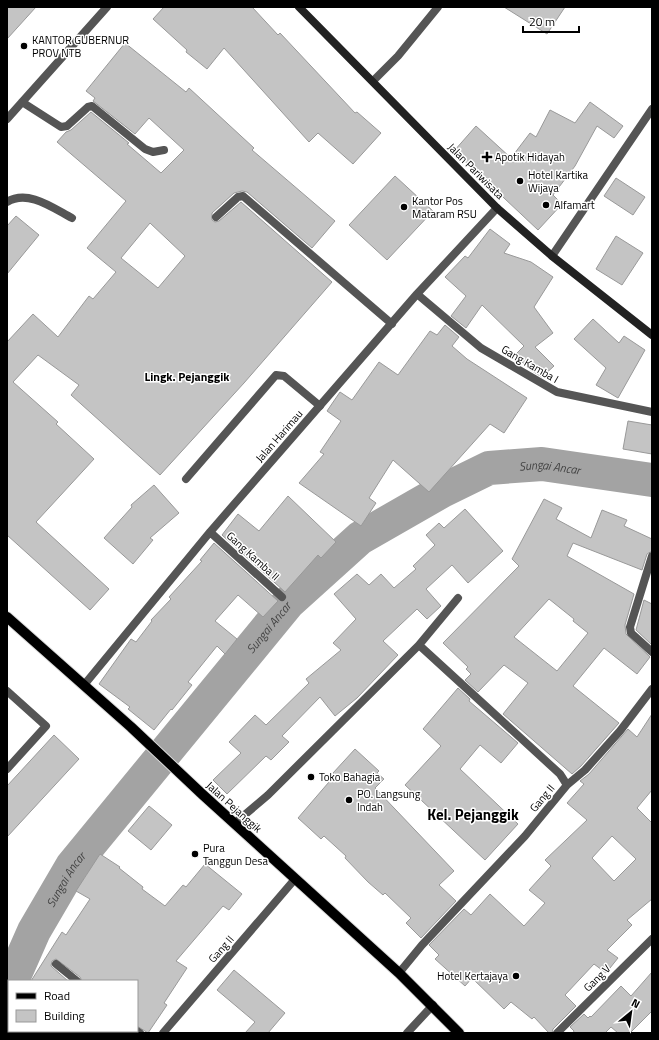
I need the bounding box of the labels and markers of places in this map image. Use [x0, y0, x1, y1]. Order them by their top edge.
place label: KANTOR GUBERNUR PROV NTB [32, 32, 129, 61]
marker: KANTOR GUBERNUR PROV NTB [19, 41, 29, 51]
place label: Apotik Hidayah [495, 149, 565, 165]
marker: Apotik Hidayah [482, 152, 492, 162]
place label: Hotel Kartika Wijaya [528, 167, 589, 196]
marker: Hotel Kartika Wijaya [515, 176, 525, 186]
place label: Kantor Pos Mataram RSU [412, 193, 477, 222]
place label: Alfamart [554, 197, 595, 213]
marker: Alfamart [541, 200, 551, 210]
marker: Kantor Pos Mataram RSU [399, 202, 409, 212]
place label: Toko Bahagia [319, 769, 381, 785]
marker: Toko Bahagia [306, 772, 316, 782]
place label: PO. Langsung Indah [357, 786, 421, 815]
marker: PO. Langsung Indah [344, 795, 354, 805]
place label: Pura Tanggun Desa [203, 840, 268, 869]
marker: Pura Tanggun Desa [190, 849, 200, 859]
place label: Hotel Kertajaya [437, 968, 508, 984]
marker: Hotel Kertajaya [511, 971, 521, 981]

